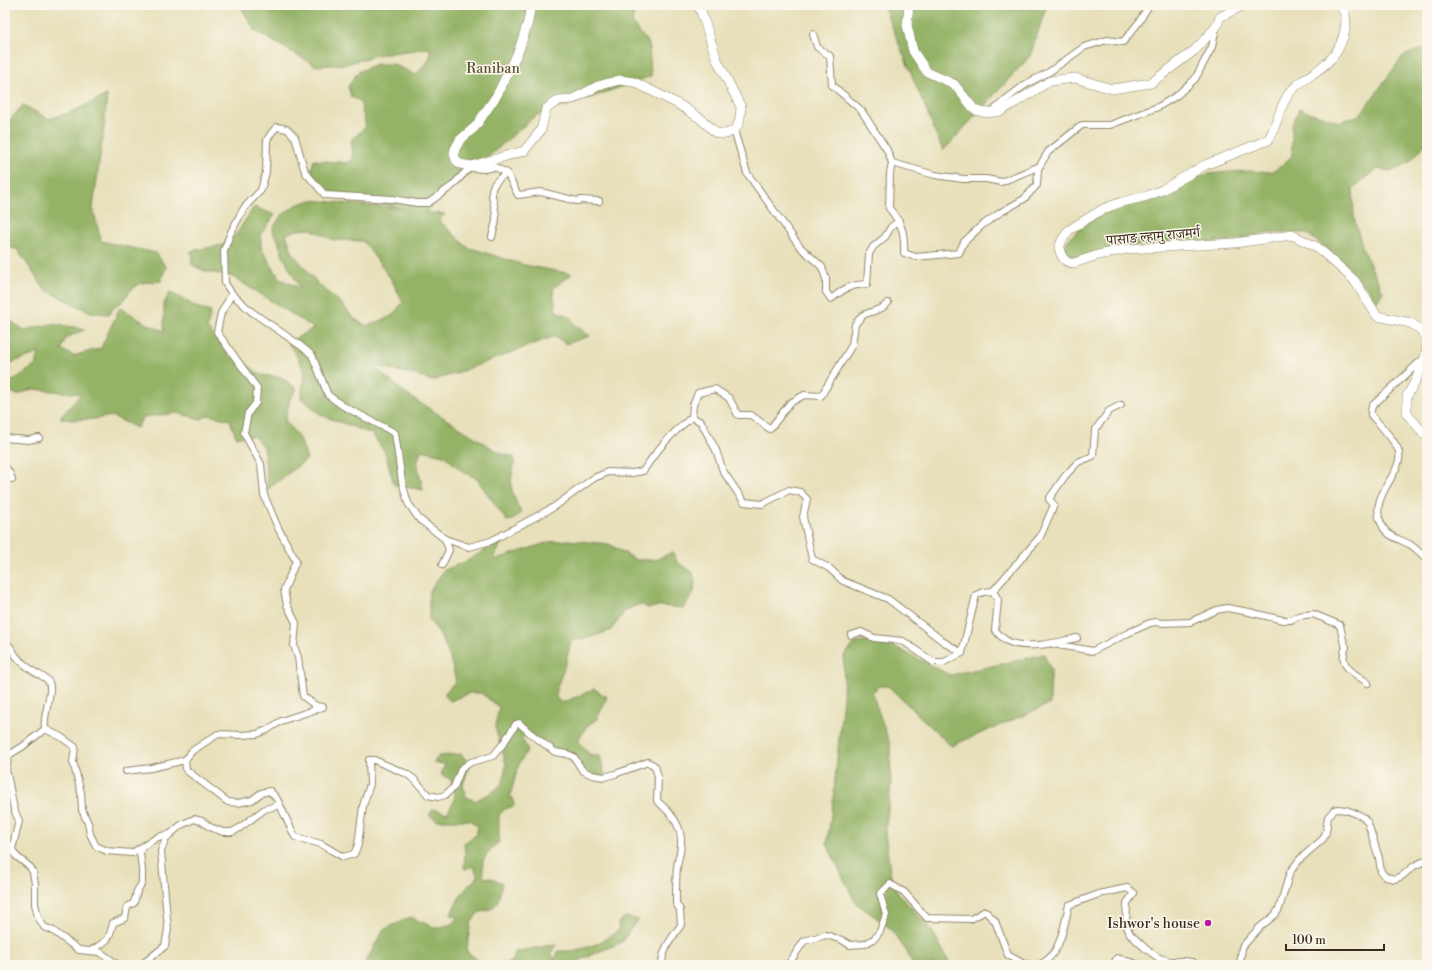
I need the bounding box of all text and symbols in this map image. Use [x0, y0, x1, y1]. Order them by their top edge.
park label: Raniban [466, 60, 520, 78]
street label: पासाङ ल्हामु राजमर्ग [1104, 224, 1202, 250]
place label: Ishwor's house [1107, 915, 1200, 933]
marker: Ishwor's house [1203, 918, 1213, 928]
scale bar [1286, 926, 1384, 952]
text: 100 m [1292, 933, 1326, 948]

